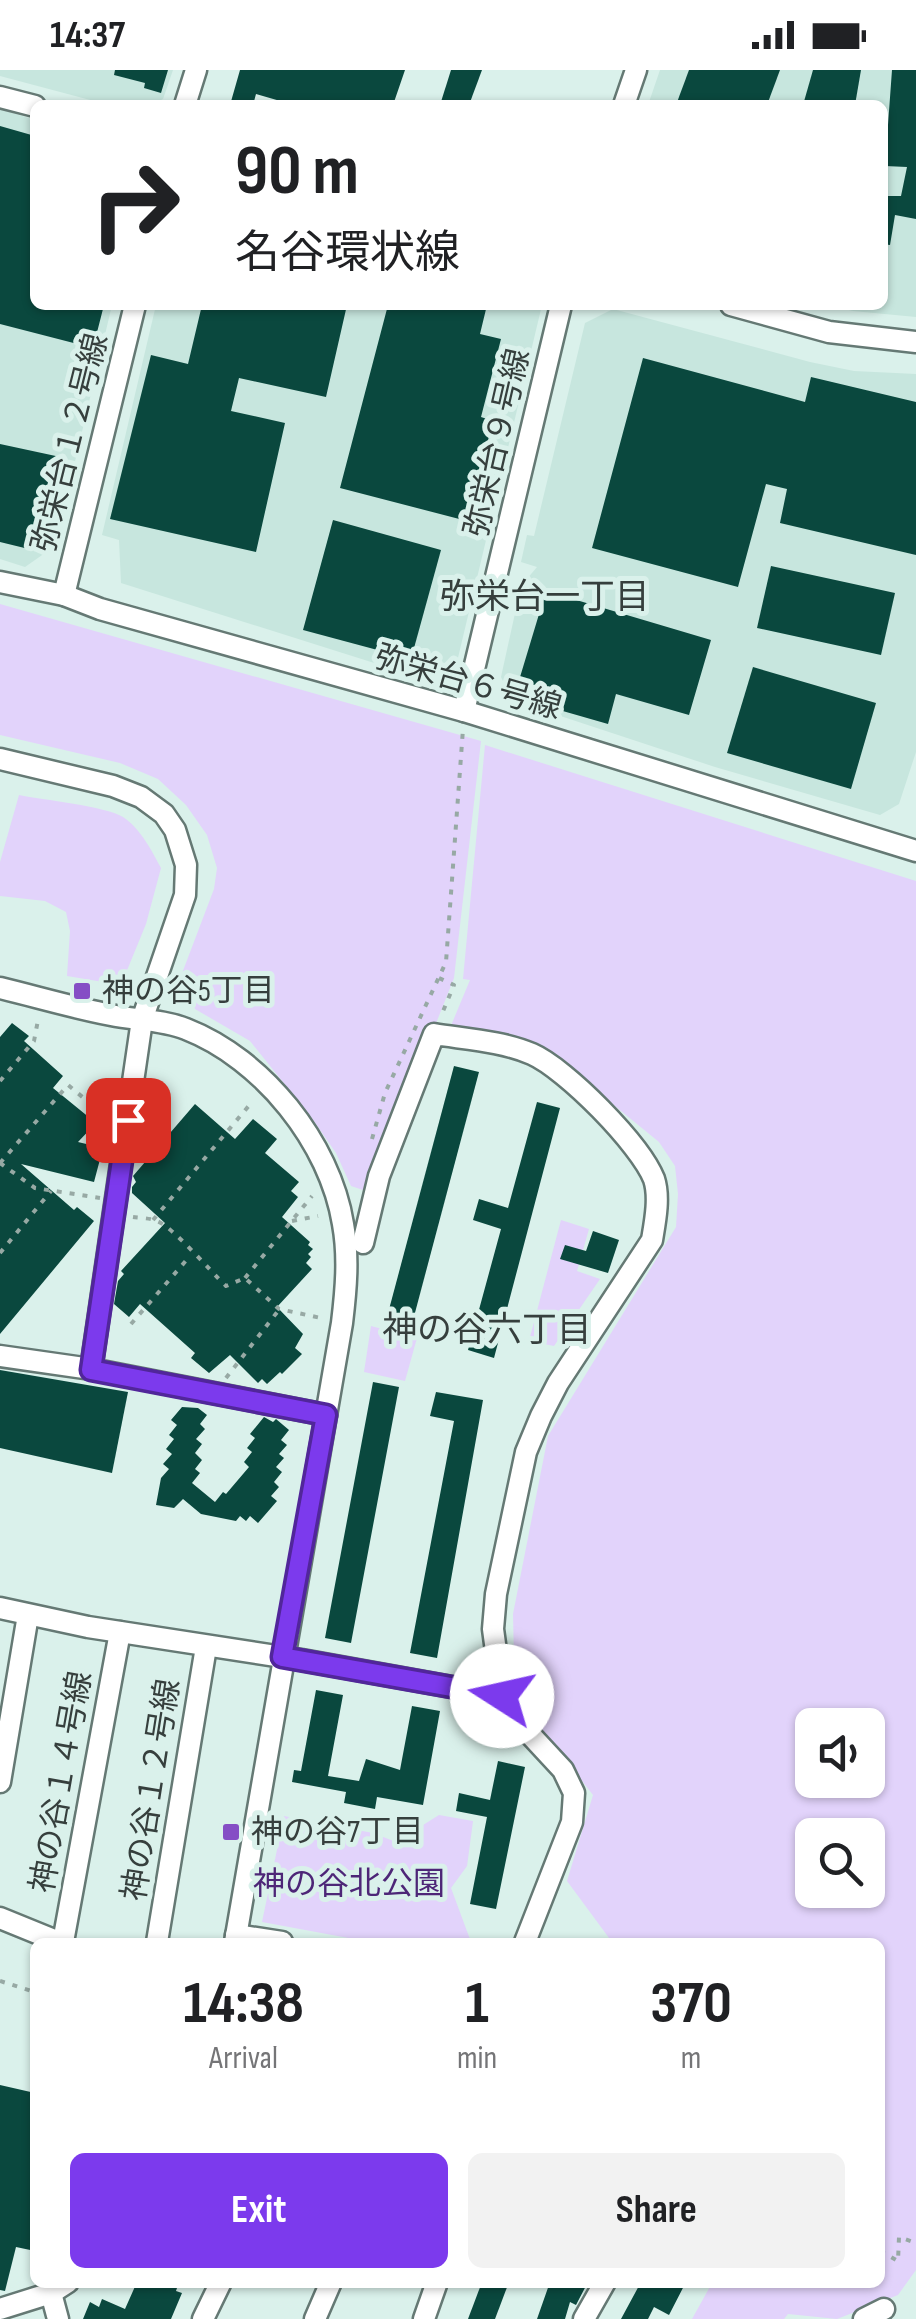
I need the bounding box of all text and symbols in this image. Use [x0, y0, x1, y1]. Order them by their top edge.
text: 14:37 [50, 13, 125, 58]
text: 90 m [235, 130, 359, 214]
icon: right [70, 140, 200, 270]
text: 名谷環状線 [235, 226, 460, 281]
street label: 弥栄台１２号線 [25, 330, 117, 556]
street label: 弥栄台９号線 [457, 345, 539, 541]
district label: 弥栄台一丁目 [440, 576, 650, 619]
street label: 弥栄台６号線 [370, 638, 566, 728]
place label: 神の谷5丁目 [102, 972, 275, 1011]
marker: 神の谷5丁目 [71, 980, 93, 1002]
pin [86, 1078, 171, 1163]
icon: arrive [101, 1093, 156, 1148]
district label: 神の谷六丁目 [382, 1309, 592, 1352]
position arrow [450, 1644, 554, 1748]
street label: 神の谷１４号線 [23, 1668, 101, 1896]
street label: 神の谷１２号線 [115, 1676, 189, 1904]
map controls [795, 1708, 885, 1908]
button: sound [795, 1708, 885, 1798]
place label: 神の谷7丁目 [251, 1813, 424, 1852]
button: search [795, 1818, 885, 1908]
marker: 神の谷7丁目 [220, 1821, 242, 1843]
park label: 神の谷北公園 [253, 1865, 445, 1904]
text: 14:38 [183, 1968, 304, 2040]
text: 1 [465, 1968, 489, 2040]
text: 370 [650, 1968, 732, 2040]
text: Arrival [209, 2039, 278, 2078]
text: min [457, 2039, 497, 2078]
text: m [681, 2039, 701, 2078]
button: Exit [70, 2153, 448, 2268]
button: Share [468, 2153, 845, 2268]

